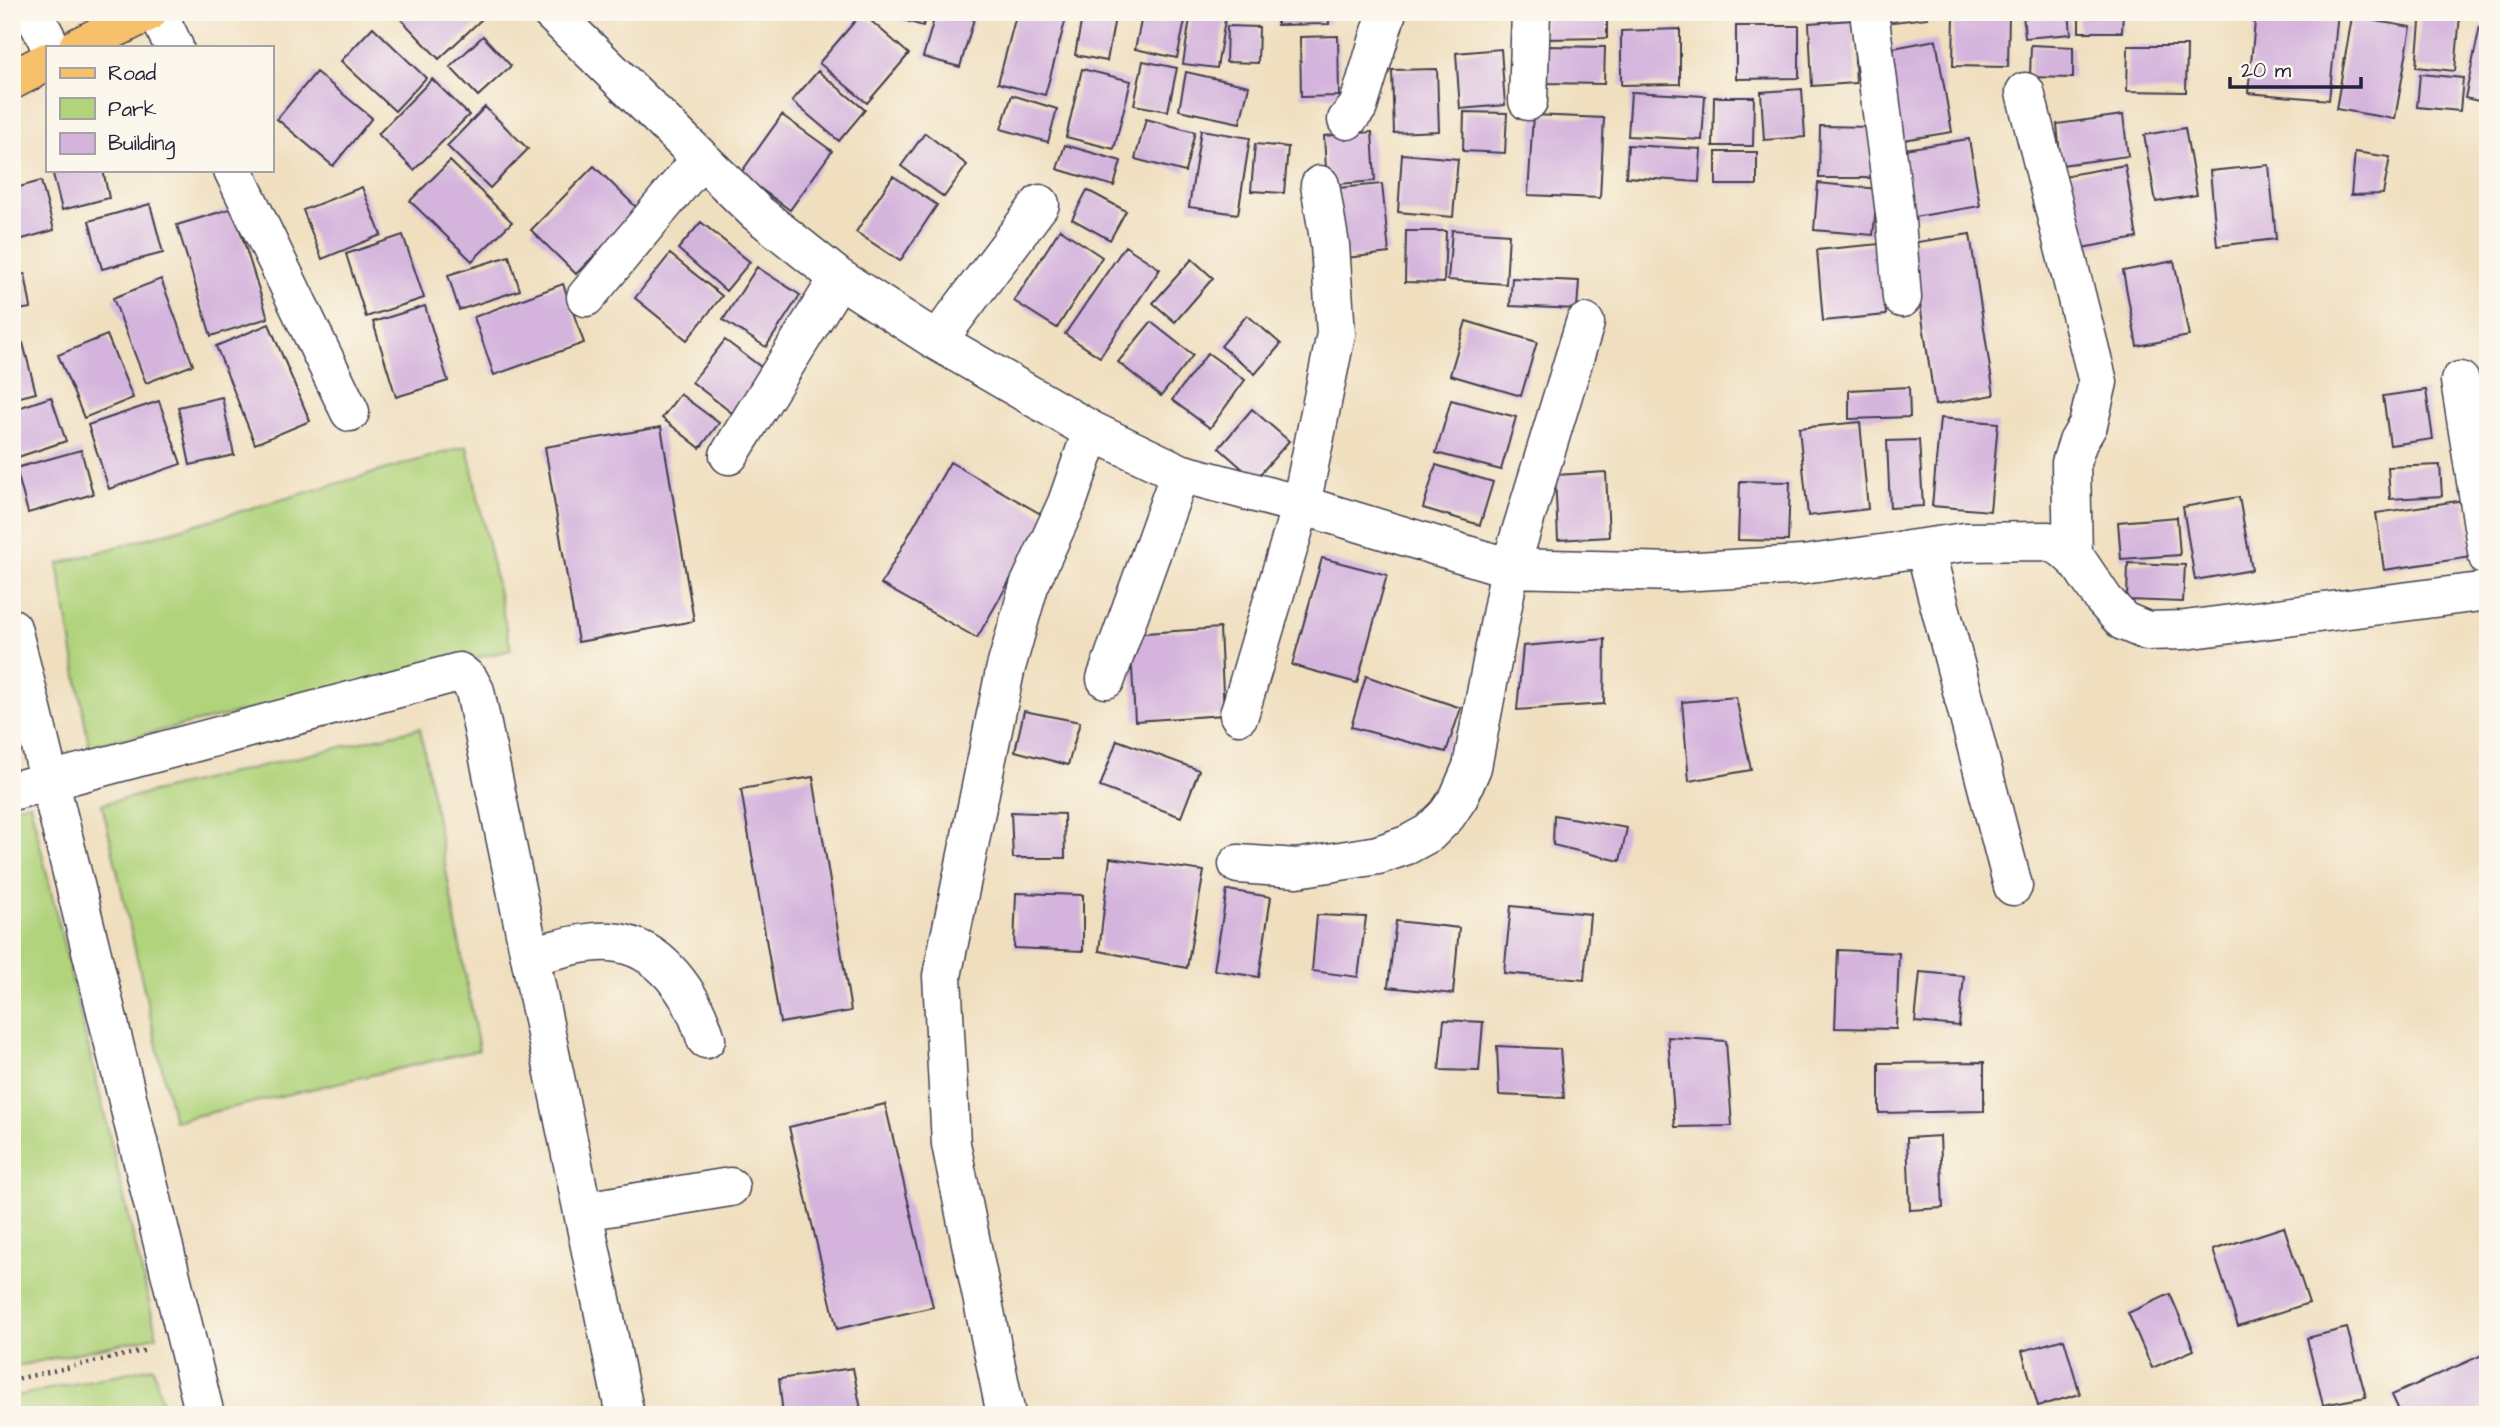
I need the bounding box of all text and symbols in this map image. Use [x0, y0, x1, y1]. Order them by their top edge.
legend [46, 46, 273, 172]
scale bar [2230, 46, 2362, 90]
text: 20 m [2241, 56, 2292, 85]
text: Road [108, 59, 156, 88]
text: Park [108, 95, 157, 124]
text: Building [108, 129, 176, 160]

